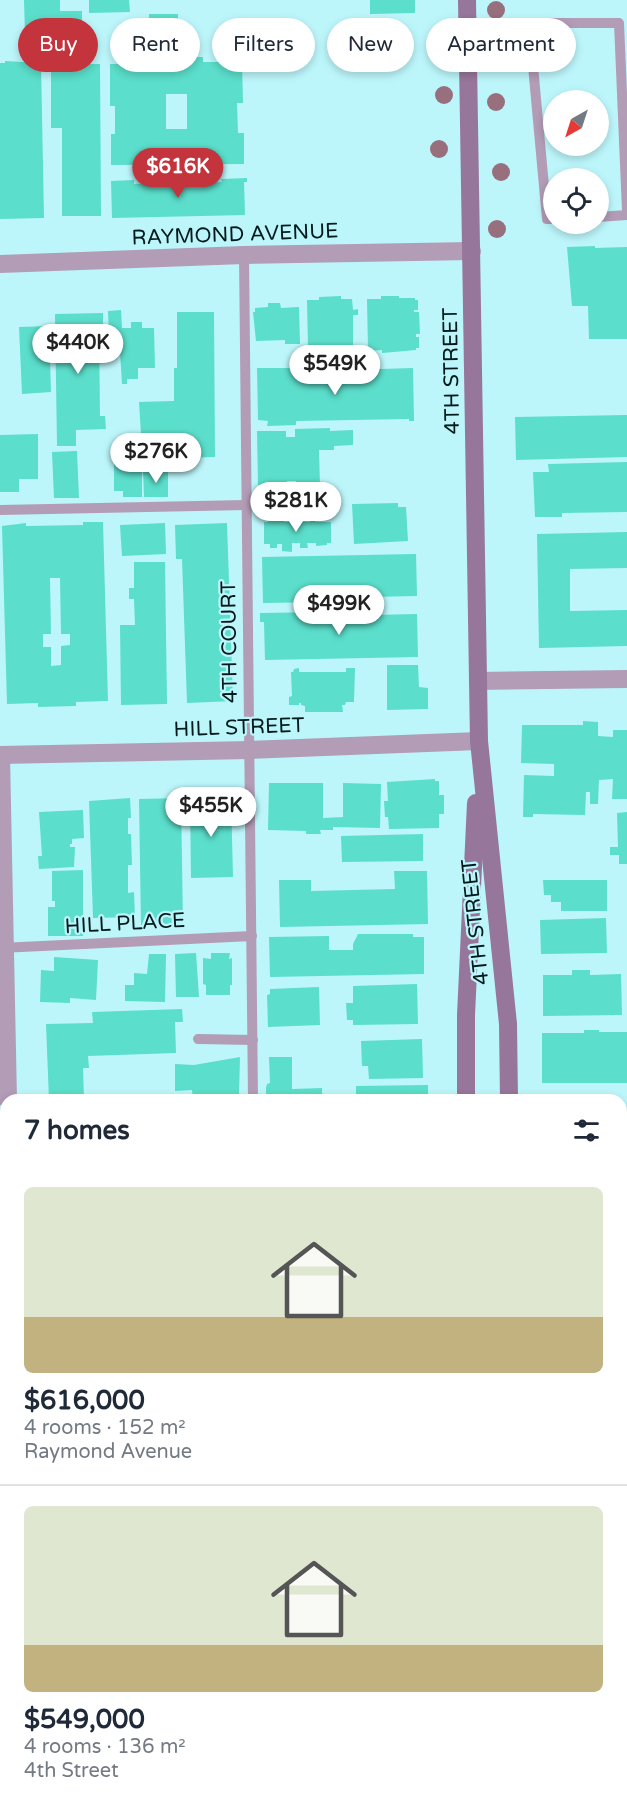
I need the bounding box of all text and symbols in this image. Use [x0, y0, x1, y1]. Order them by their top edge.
chip: Buy [18, 18, 98, 72]
chip: Rent [110, 18, 200, 72]
chip: Filters [212, 18, 315, 72]
chip: New [327, 18, 414, 72]
chip: Apartment [426, 18, 576, 72]
north arrow [543, 90, 609, 156]
map controls [543, 90, 609, 234]
pin: $616K [136, 148, 220, 199]
text: $616K [146, 155, 210, 179]
button: locate [543, 168, 609, 234]
street label: RAYMOND AVENUE [131, 218, 339, 251]
street label: 4TH STREET [438, 307, 465, 435]
pin: $440K [36, 324, 120, 375]
text: $440K [46, 331, 110, 355]
pin: $549K [293, 345, 377, 396]
text: $549K [303, 352, 367, 376]
pin: $276K [114, 433, 198, 484]
text: $276K [124, 440, 188, 464]
pin: $281K [254, 482, 338, 533]
text: $281K [264, 489, 328, 513]
street label: 4TH COURT [216, 580, 243, 703]
pin: $499K [297, 585, 381, 636]
text: $499K [307, 592, 371, 616]
street label: HILL STREET [173, 713, 305, 742]
pin: $455K [169, 787, 253, 838]
text: $455K [179, 794, 243, 818]
street label: 4TH STREET [456, 857, 495, 986]
street label: HILL PLACE [64, 908, 186, 939]
icon: filters [570, 1114, 603, 1147]
text: 7 homes [24, 1115, 130, 1146]
icon: home [260, 1226, 368, 1334]
text: $616,000 [24, 1385, 145, 1416]
text: 4 rooms · 152 m² [24, 1416, 186, 1440]
text: Raymond Avenue [24, 1440, 192, 1464]
icon: home [260, 1545, 368, 1653]
text: $549,000 [24, 1704, 145, 1735]
text: 4 rooms · 136 m² [24, 1735, 186, 1759]
text: 4th Street [24, 1759, 119, 1783]

